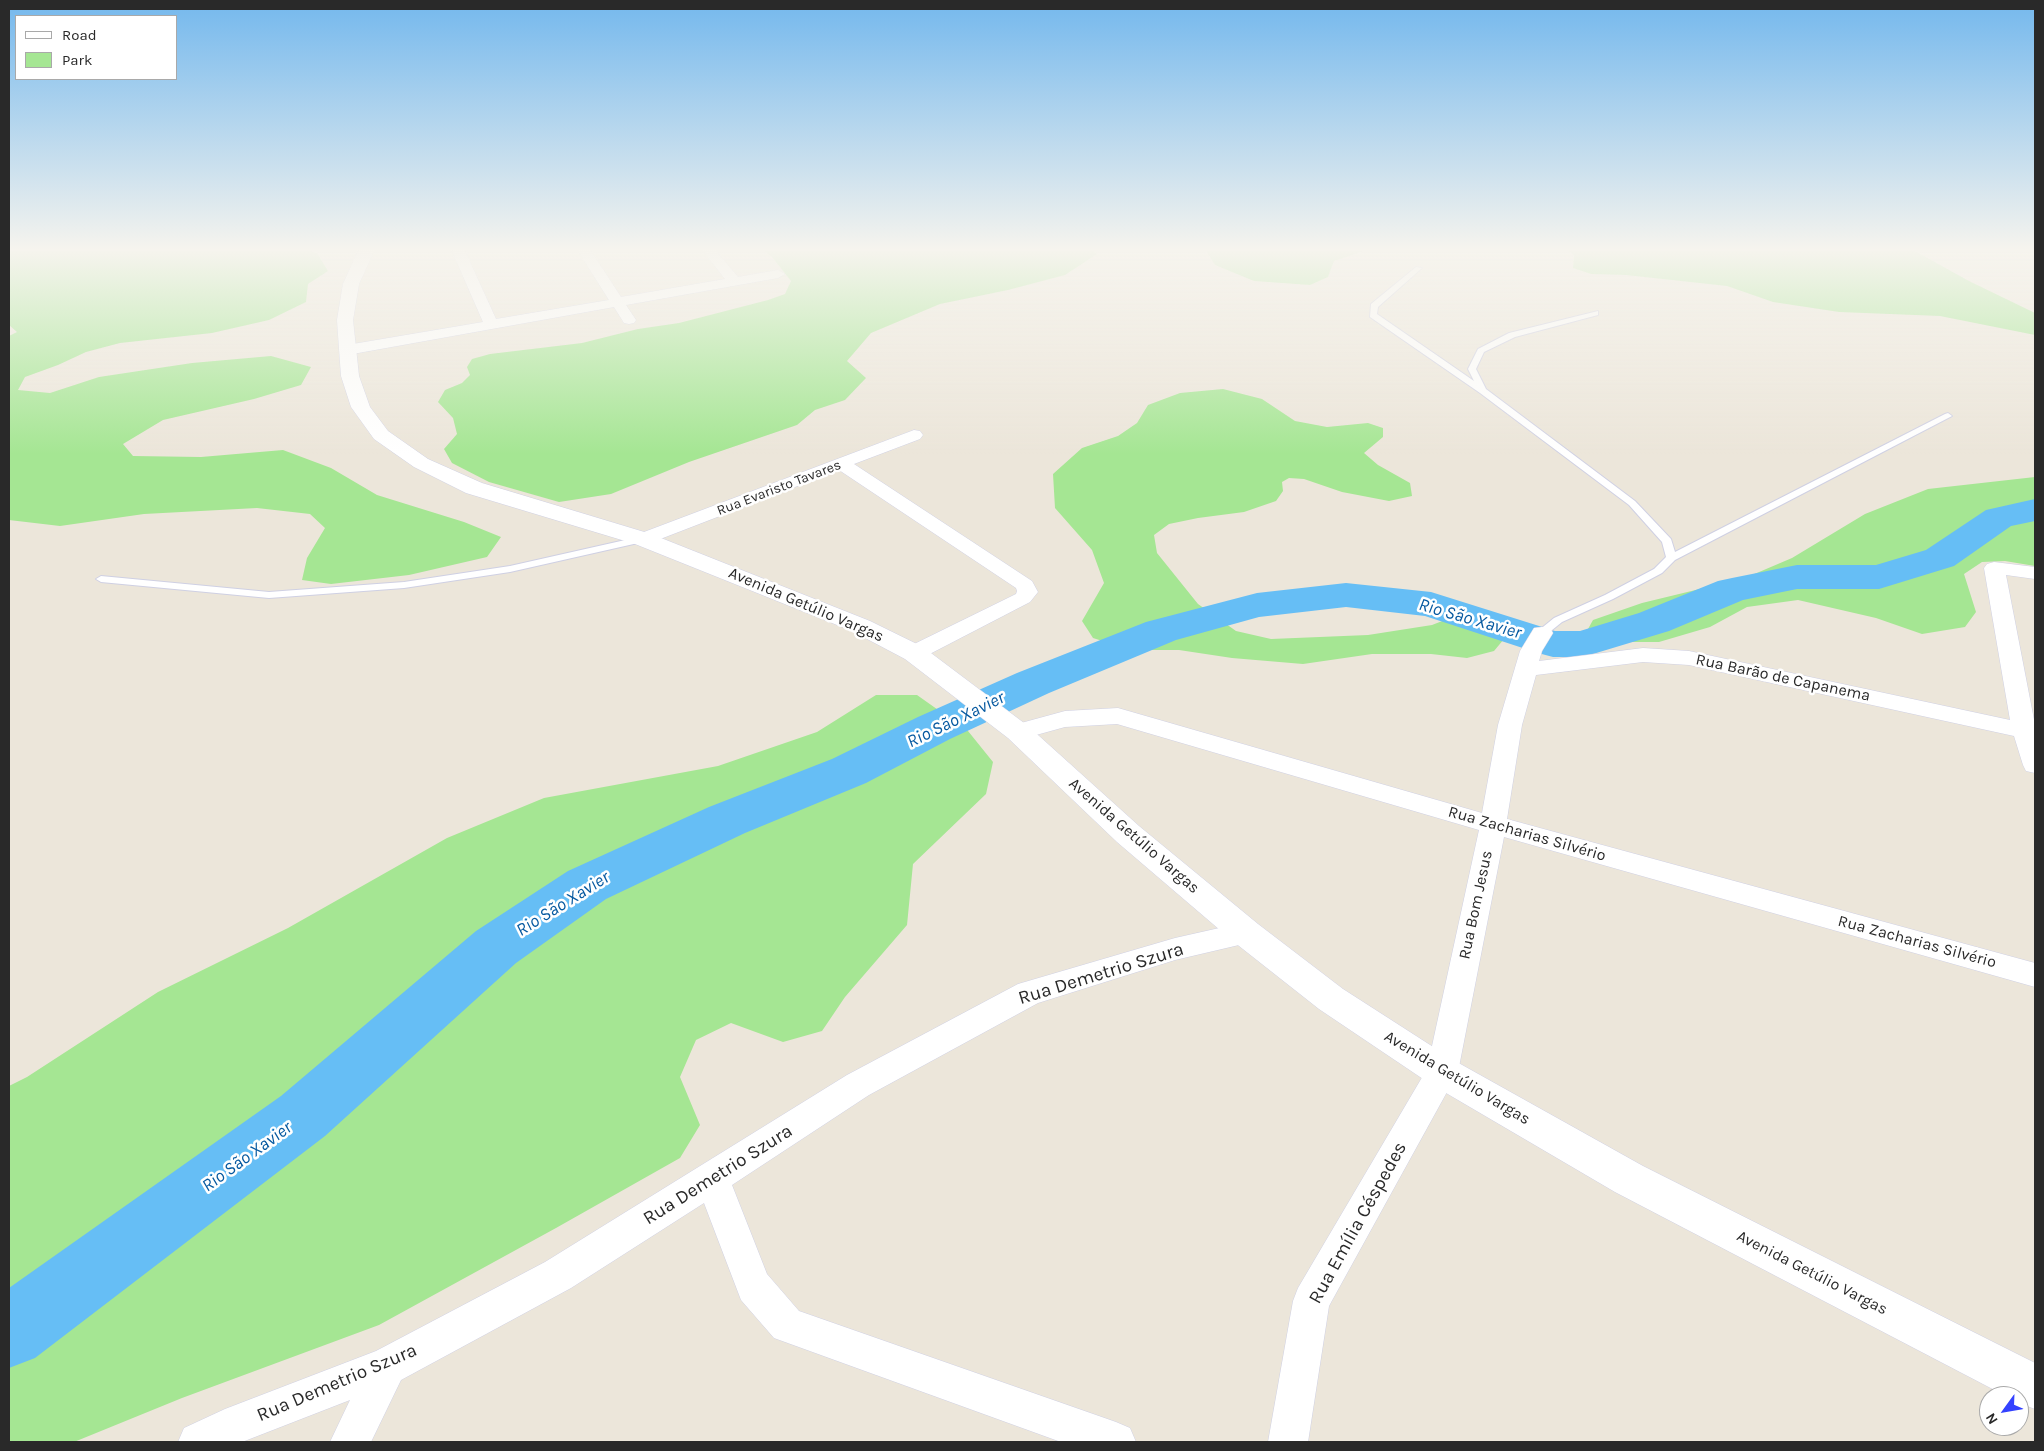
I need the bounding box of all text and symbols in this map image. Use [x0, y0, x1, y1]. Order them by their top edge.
legend [15, 15, 178, 80]
text: Road [62, 26, 97, 44]
text: Park [62, 51, 92, 69]
street label: Rua Evaristo Tavares [715, 457, 843, 519]
street label: Avenida Getúlio Vargas [726, 564, 886, 646]
water label: Rio São Xavier [1416, 594, 1524, 644]
street label: Rua Barão de Capanema [1694, 650, 1872, 706]
water label: Rio São Xavier [904, 687, 1008, 753]
street label: Avenida Getúlio Vargas [1065, 774, 1203, 898]
street label: Rua Zacharias Silvério [1446, 802, 1608, 866]
street label: Rua Bom Jesus [1455, 849, 1497, 961]
water label: Rio São Xavier [512, 867, 614, 941]
street label: Rua Zacharias Silvério [1836, 912, 1998, 972]
street label: Rua Demetrio Szura [1015, 938, 1187, 1010]
street label: Avenida Getúlio Vargas [1381, 1027, 1533, 1129]
water label: Rio São Xavier [198, 1117, 296, 1197]
street label: Rua Demetrio Szura [639, 1120, 797, 1230]
street label: Rua Emília Céspedes [1304, 1138, 1412, 1308]
street label: Avenida Getúlio Vargas [1733, 1227, 1891, 1319]
street label: Rua Demetrio Szura [253, 1339, 421, 1427]
north arrow [1979, 1386, 2029, 1436]
text: N [1982, 1410, 2002, 1427]

